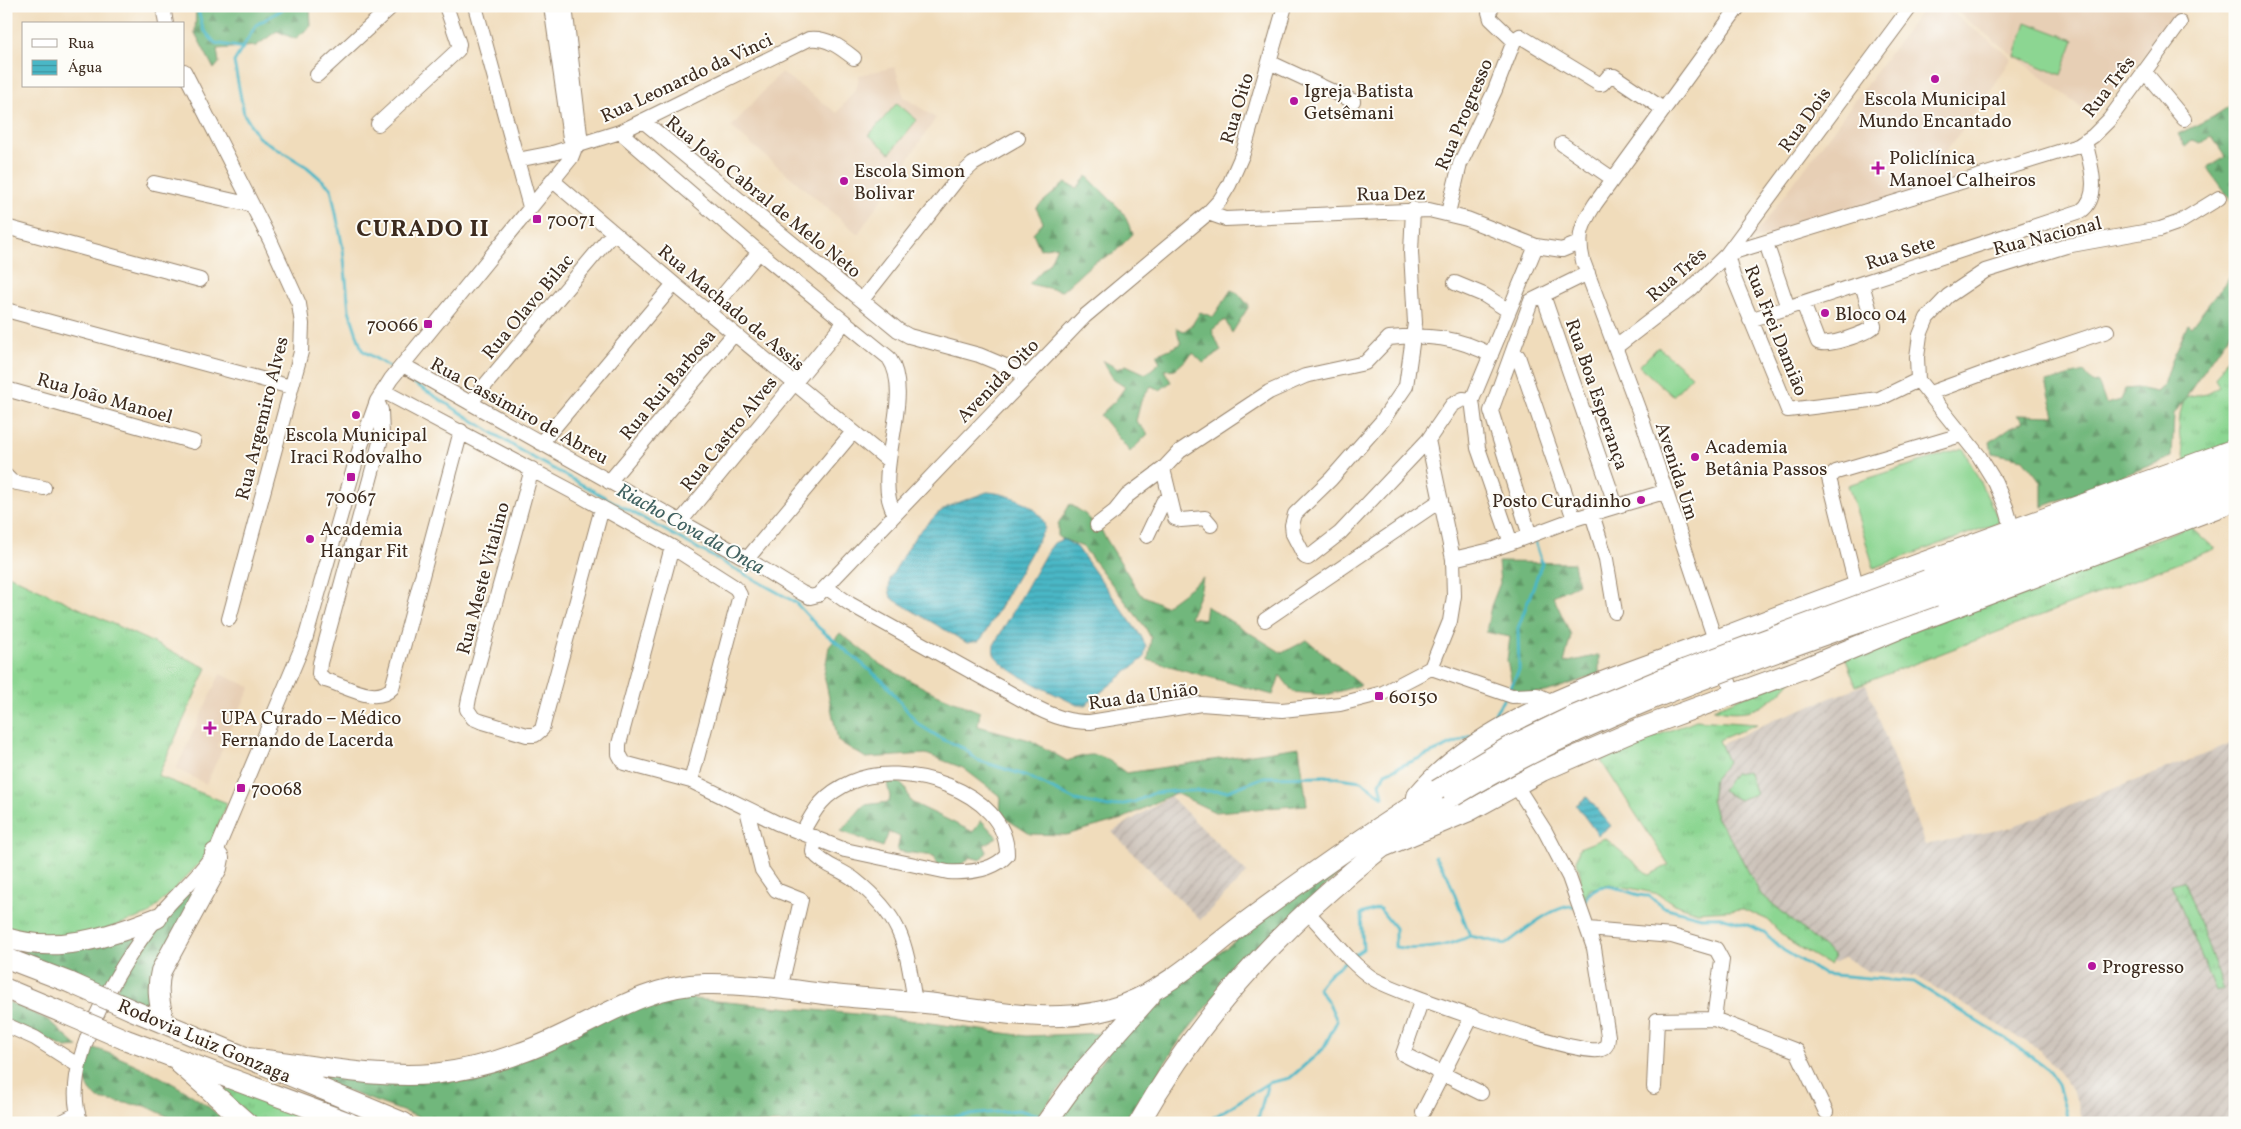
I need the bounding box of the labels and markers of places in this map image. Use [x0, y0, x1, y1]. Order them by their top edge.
marker: Escola Municipal Mundo Encantado [1929, 73, 1941, 85]
place label: Igreja Batista Getsêmani [1304, 79, 1414, 127]
place label: Escola Municipal Mundo Encantado [1858, 87, 2012, 135]
marker: Igreja Batista Getsêmani [1288, 95, 1300, 107]
place label: Policlínica Manoel Calheiros [1889, 146, 2036, 194]
place label: Escola Simon Bolivar [854, 159, 965, 207]
marker: Policlínica Manoel Calheiros [1871, 161, 1885, 175]
marker: Escola Simon Bolivar [838, 175, 850, 187]
place label: 70071 [547, 208, 595, 234]
marker: 70071 [531, 213, 543, 225]
place label: Bloco 04 [1835, 302, 1907, 328]
marker: Bloco 04 [1819, 307, 1831, 319]
place label: 70066 [367, 313, 418, 339]
marker: 70066 [422, 318, 434, 330]
marker: Escola Municipal Iraci Rodovalho [350, 409, 362, 421]
place label: Escola Municipal Iraci Rodovalho [285, 423, 427, 471]
place label: Academia Betânia Passos [1705, 435, 1827, 483]
marker: Academia Betânia Passos [1689, 451, 1701, 463]
marker: 70067 [345, 471, 357, 483]
place label: 70067 [326, 485, 376, 511]
place label: Posto Curadinho [1492, 489, 1631, 515]
marker: Posto Curadinho [1635, 494, 1647, 506]
place label: Academia Hangar Fit [320, 517, 409, 565]
marker: Academia Hangar Fit [304, 533, 316, 545]
place label: 60150 [1389, 685, 1438, 711]
marker: 60150 [1373, 690, 1385, 702]
place label: UPA Curado – Médico Fernando de Lacerda [221, 706, 401, 754]
marker: UPA Curado – Médico Fernando de Lacerda [203, 721, 217, 735]
place label: 70068 [251, 777, 302, 803]
marker: 70068 [235, 782, 247, 794]
place label: Progresso [2102, 955, 2184, 981]
marker: Progresso [2086, 960, 2098, 972]

